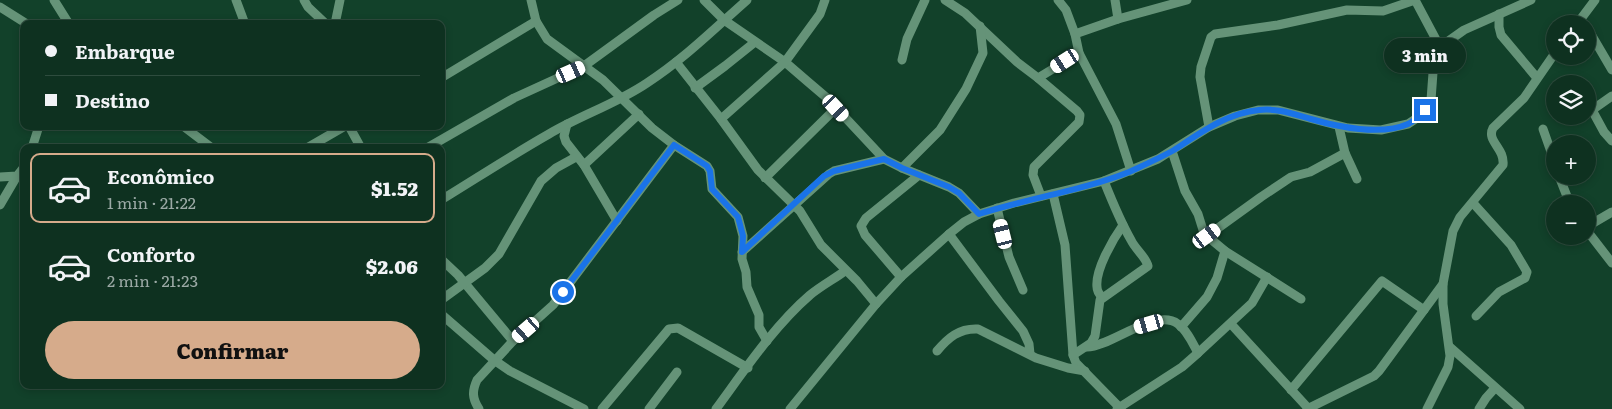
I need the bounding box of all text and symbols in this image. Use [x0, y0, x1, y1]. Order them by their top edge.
map controls [1546, 15, 1596, 245]
button: locate [1546, 15, 1596, 65]
text: Embarque [75, 37, 175, 65]
callout: 3 min [1384, 38, 1466, 72]
text: 3 min [1402, 43, 1448, 67]
car [1048, 47, 1081, 75]
car [554, 59, 587, 85]
button: layers [1546, 75, 1596, 125]
text: Destino [75, 86, 150, 114]
car [820, 92, 851, 124]
route end [1414, 99, 1436, 121]
button: + [1546, 135, 1596, 185]
text: Econômico [107, 162, 214, 190]
icon: car [47, 166, 92, 211]
text: $1.52 [371, 174, 418, 202]
text: 1 min · 21:22 [107, 190, 196, 214]
button: − [1546, 195, 1596, 245]
car [992, 218, 1013, 250]
car [1190, 221, 1223, 251]
text: Conforto [107, 240, 195, 268]
icon: car [47, 244, 92, 289]
text: $2.06 [366, 252, 418, 280]
text: 2 min · 21:23 [107, 268, 198, 292]
route start [552, 281, 574, 303]
car [1132, 313, 1165, 335]
car [509, 314, 542, 346]
button: Confirmar [45, 321, 420, 379]

